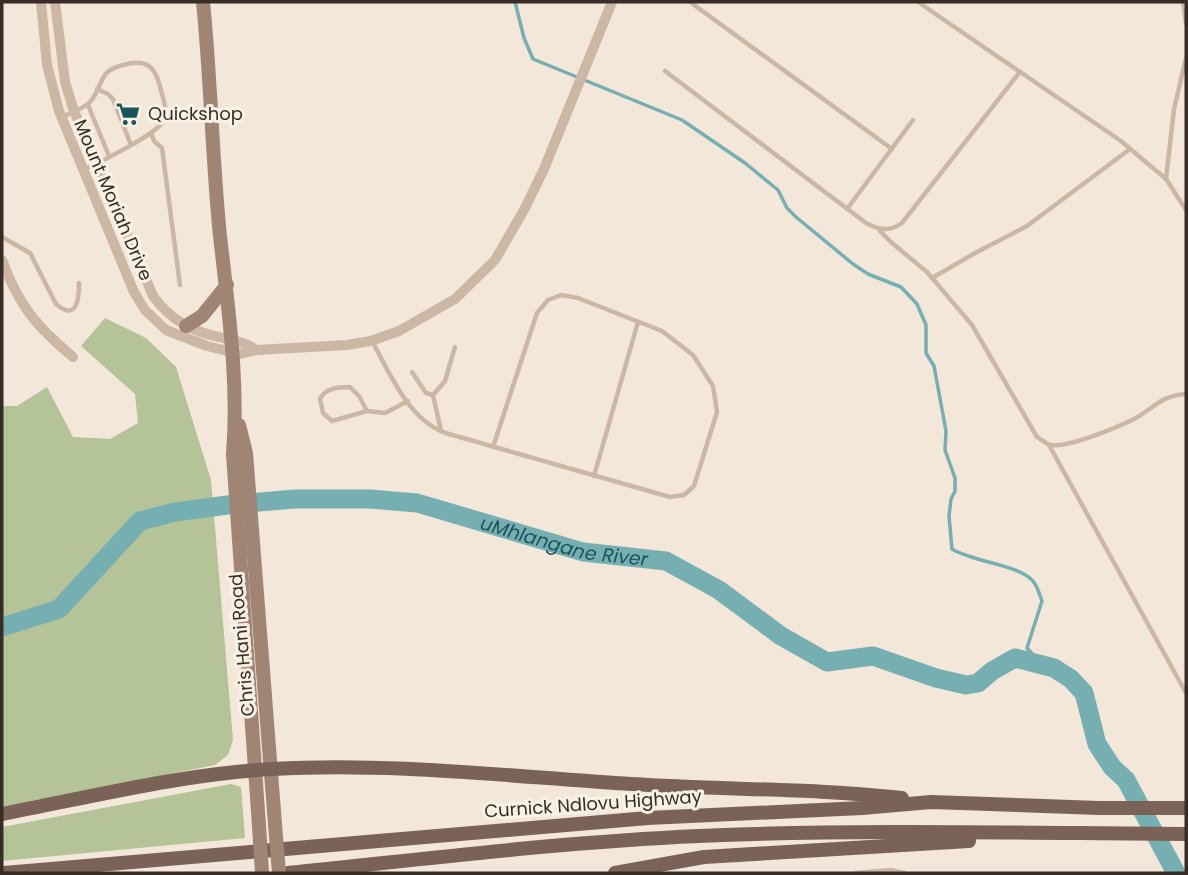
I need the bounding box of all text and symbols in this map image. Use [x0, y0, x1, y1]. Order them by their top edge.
supermarket icon: Quickshop [114, 100, 142, 128]
place label: Quickshop [148, 101, 243, 126]
street label: Mount Moriah Drive [68, 115, 159, 284]
water label: uMhlangane River [477, 509, 650, 573]
street label: Chris Hani Road [223, 573, 260, 717]
street label: Curnick Ndlovu Highway [483, 783, 703, 824]

